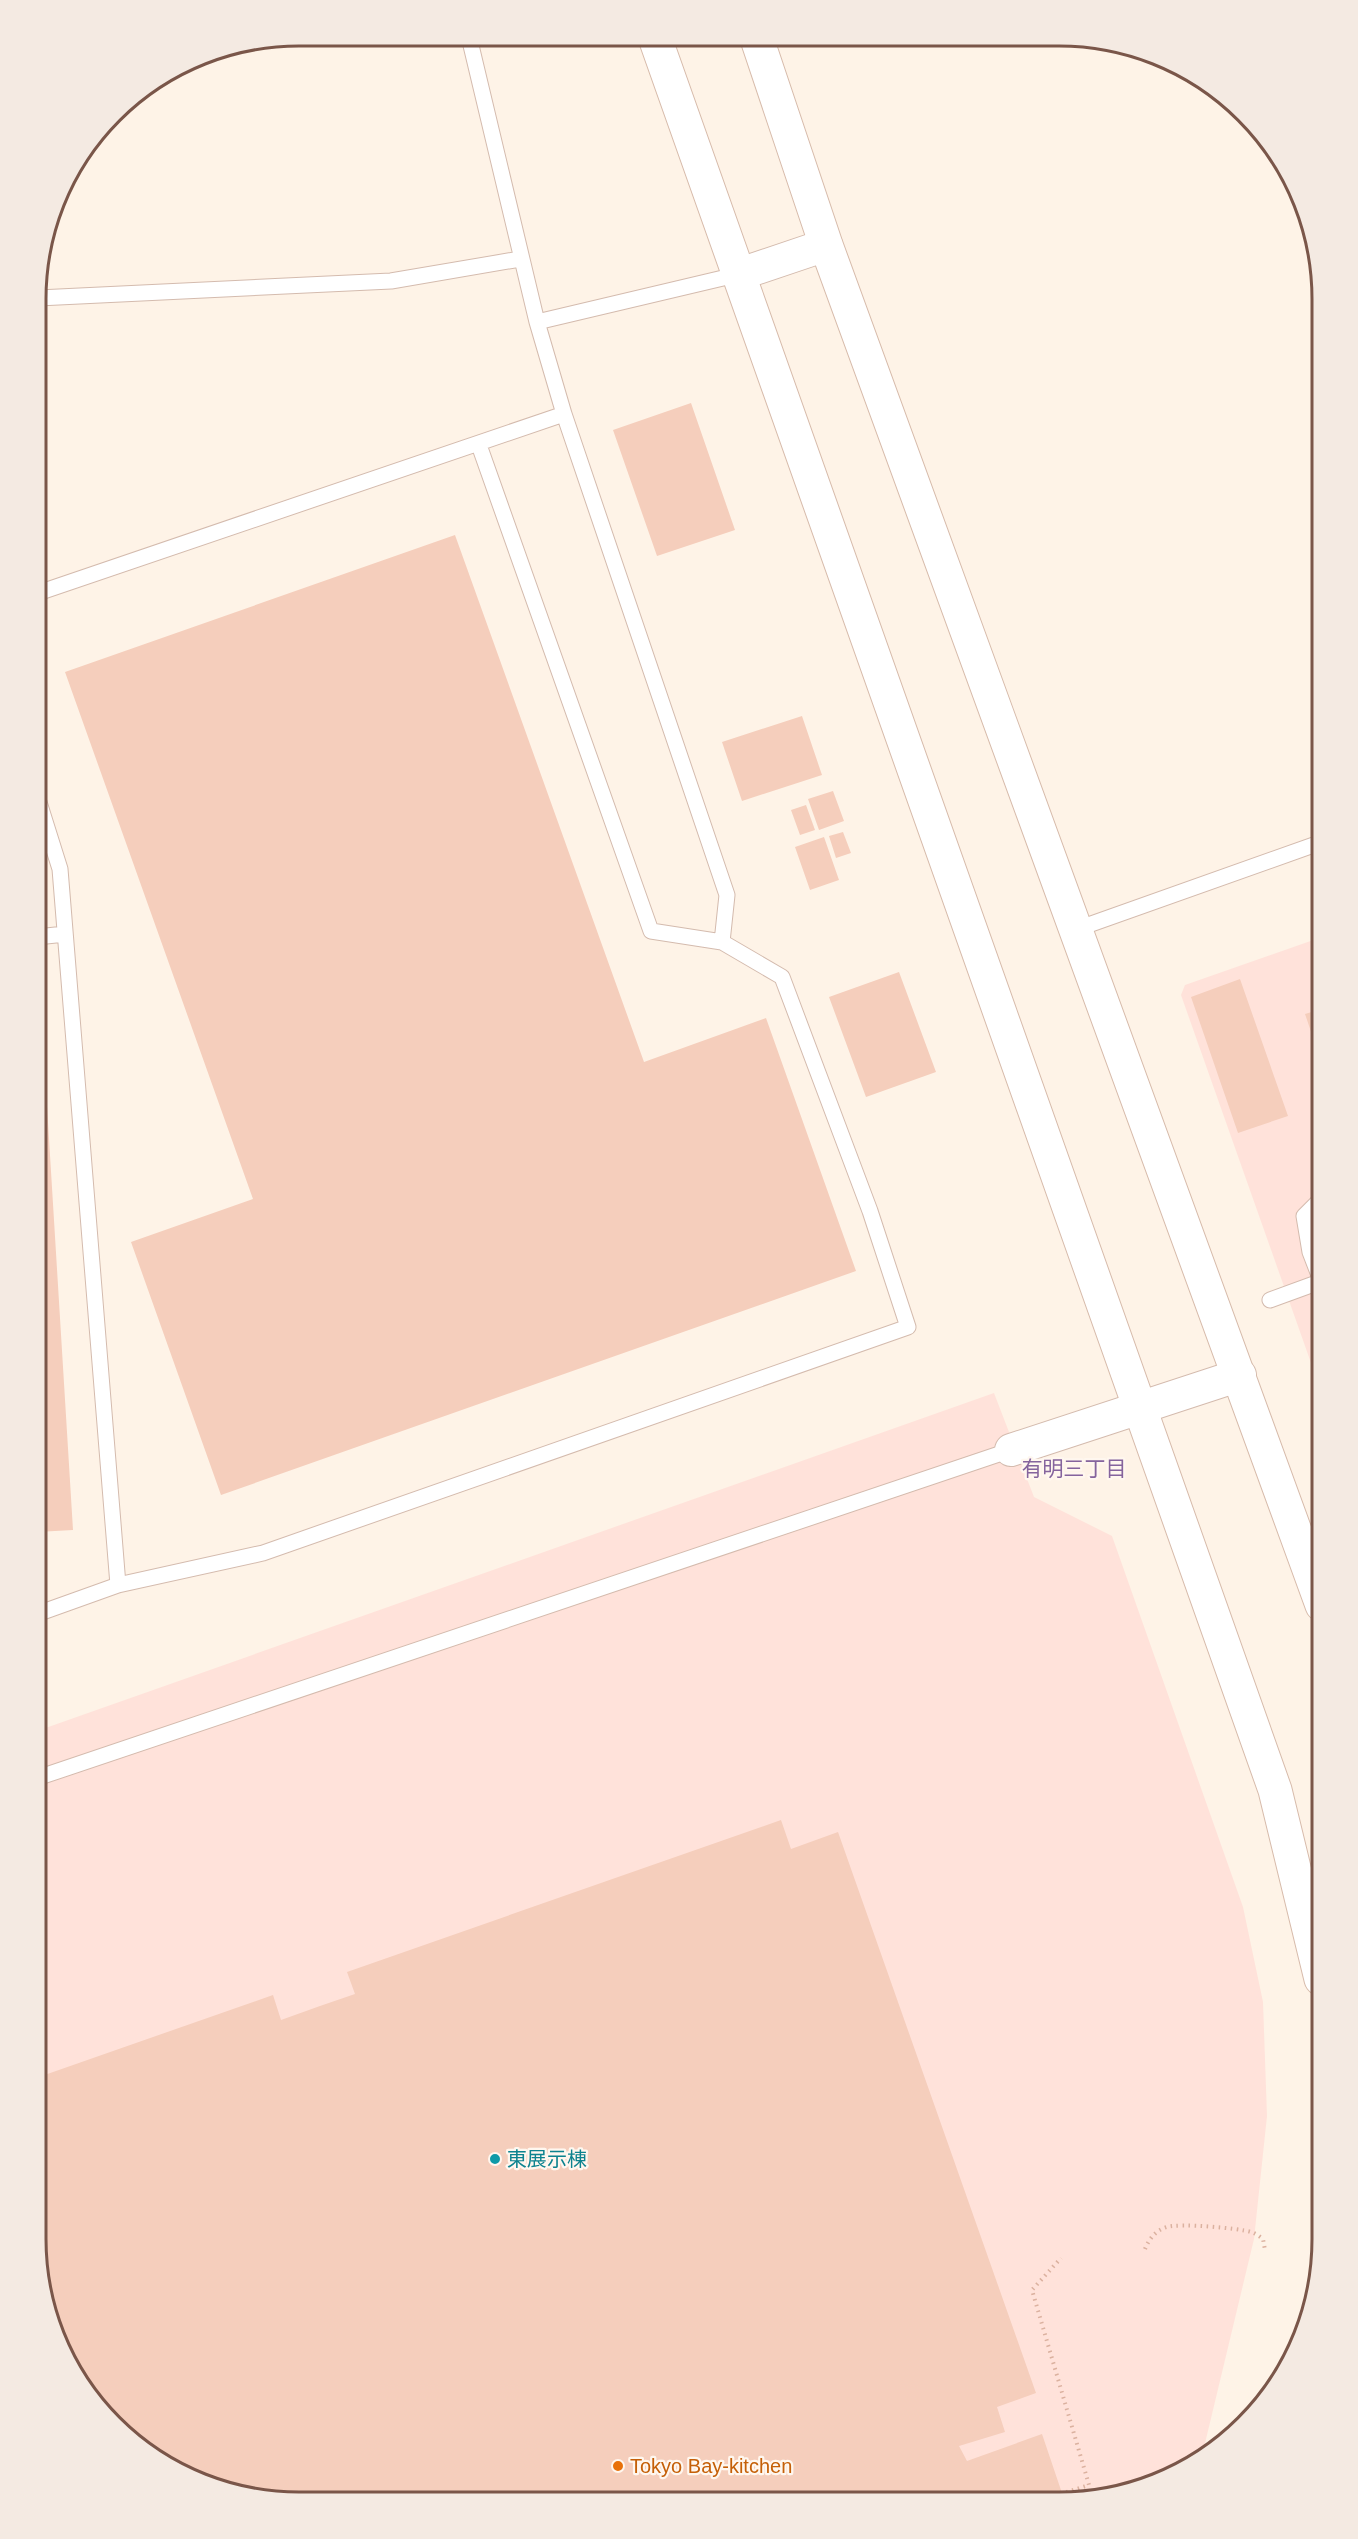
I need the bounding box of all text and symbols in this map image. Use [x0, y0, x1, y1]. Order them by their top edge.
district label: 有明三丁目 [1022, 1457, 1127, 1480]
place label: 東展示棟 [507, 2148, 587, 2170]
marker: 東展示棟 [488, 2152, 502, 2166]
place label: Tokyo Bay-kitchen [630, 2455, 792, 2477]
marker: Tokyo Bay-kitchen [611, 2459, 625, 2473]

